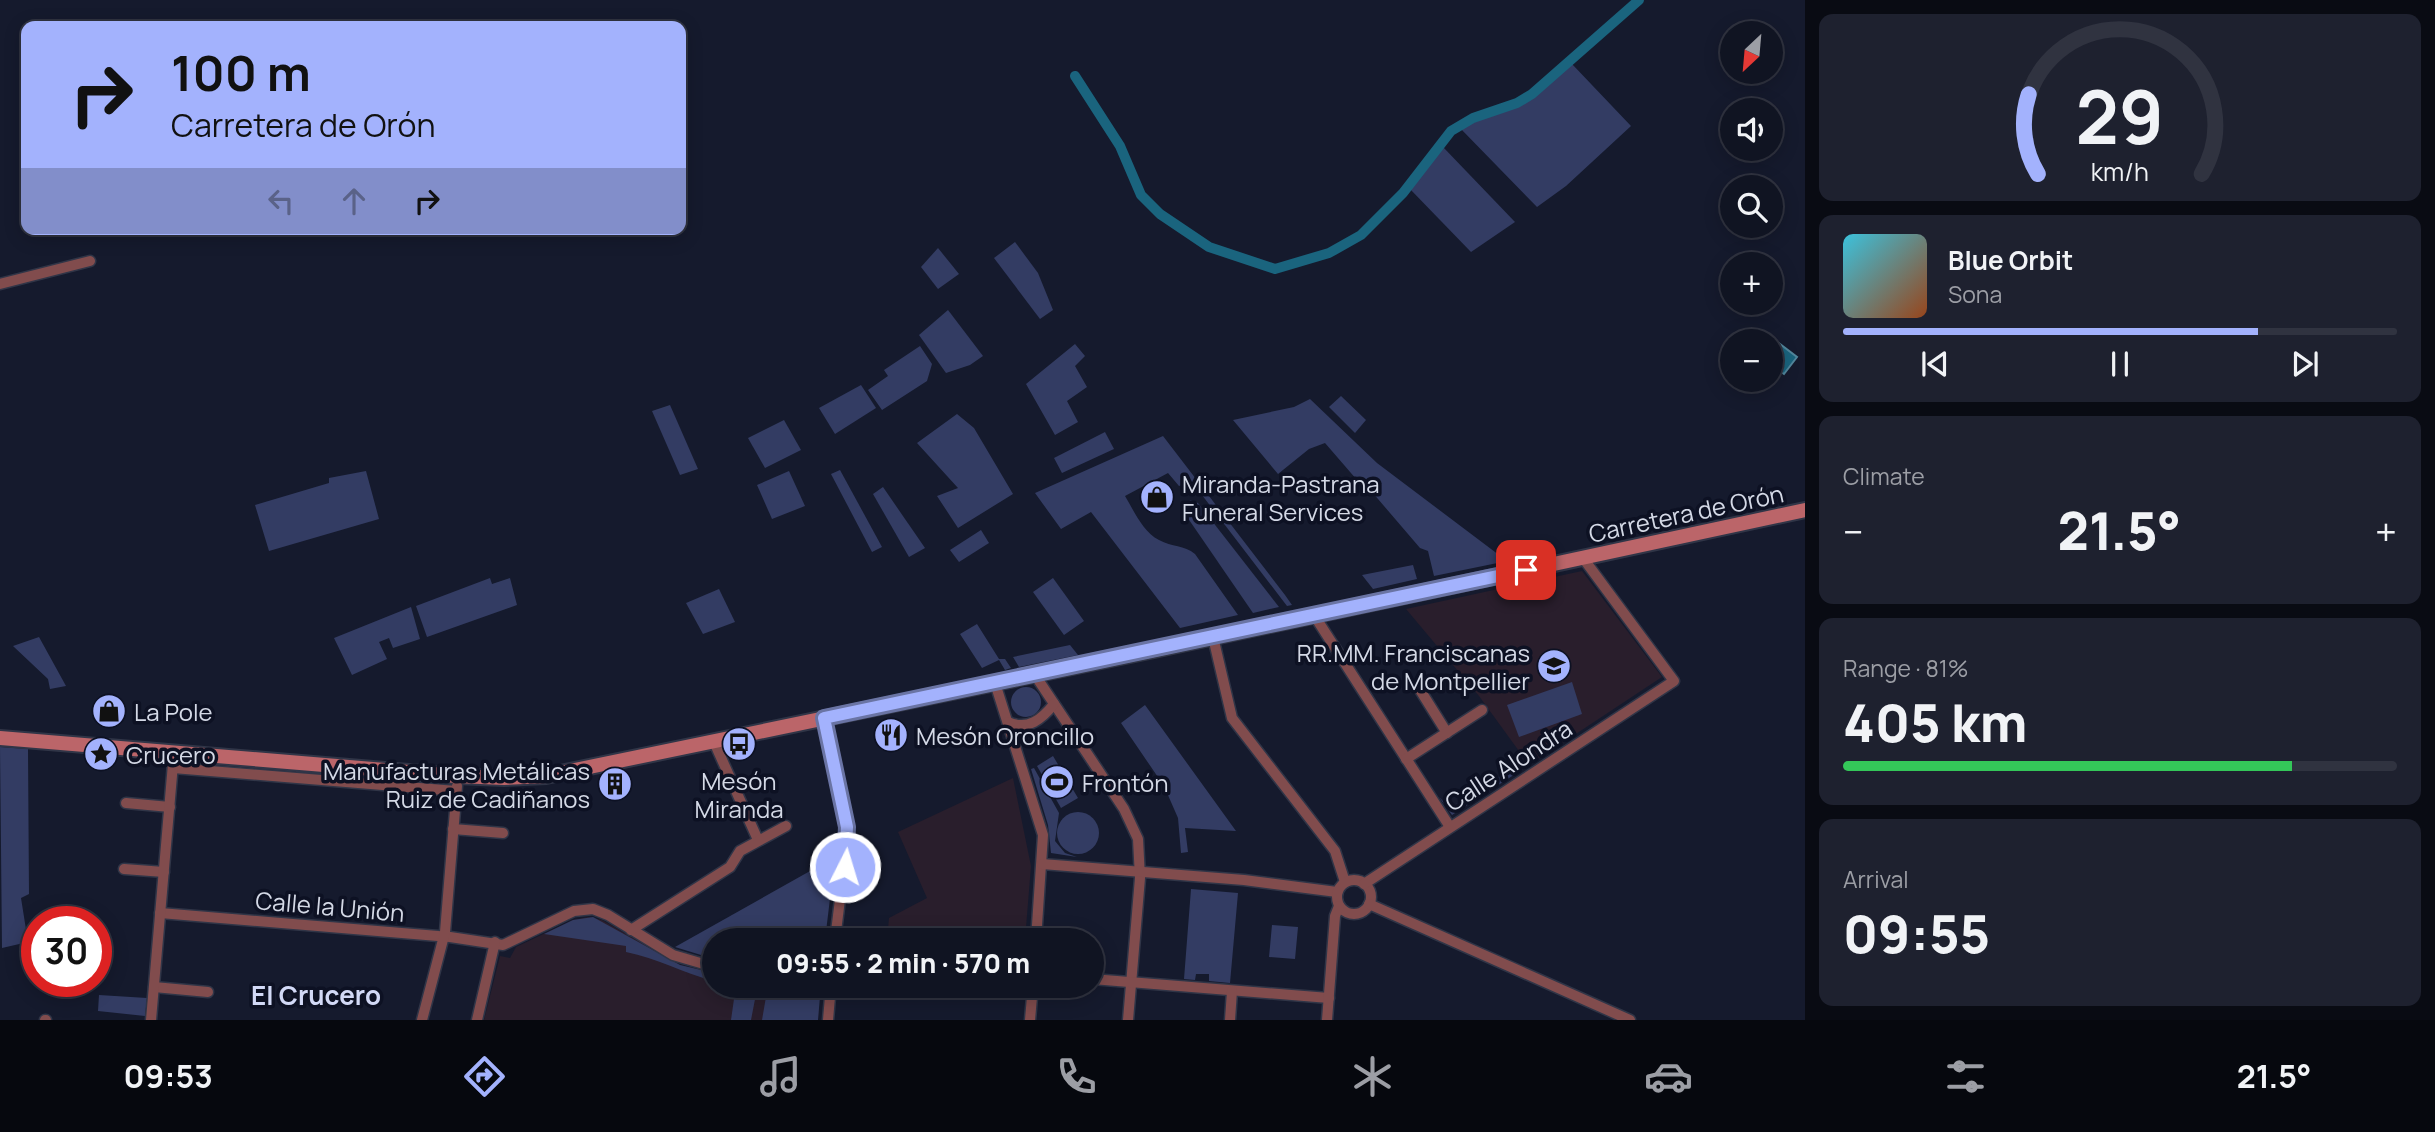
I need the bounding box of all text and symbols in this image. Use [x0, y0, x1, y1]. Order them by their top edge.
north arrow [1720, 21, 1783, 84]
map controls [1720, 21, 1783, 392]
text: 100 m [171, 39, 311, 106]
icon: right [56, 49, 147, 140]
text: 29 [2076, 66, 2164, 166]
button: sound [1720, 98, 1783, 161]
text: Carretera de Orón [171, 103, 435, 147]
text: km/h [2091, 153, 2149, 188]
button: search [1720, 175, 1783, 238]
icon: left [262, 182, 300, 220]
icon: ahead [335, 182, 373, 220]
icon: right [408, 182, 446, 220]
text: Blue Orbit [1948, 242, 2073, 278]
button: + [1720, 252, 1783, 315]
text: Sona [1948, 278, 2002, 310]
button: − [1720, 329, 1783, 392]
icon: previous [1916, 345, 1954, 383]
icon: pause [2101, 345, 2139, 383]
icon: next [2286, 345, 2324, 383]
text: Climate [1843, 460, 1925, 492]
place label: Miranda-Pastrana Funeral Services [1182, 467, 1380, 528]
street label: Carretera de Orón [1586, 476, 1786, 550]
shop icon: Miranda-Pastrana Funeral Services [1138, 478, 1176, 516]
text: 21.5° [2058, 495, 2181, 566]
text: − [1843, 505, 1864, 557]
text: + [2375, 505, 2397, 557]
pin [1496, 540, 1556, 600]
icon: arrive [1507, 551, 1545, 589]
place label: RR.MM. Franciscanas de Montpellier [1297, 636, 1530, 697]
school or university icon: RR.MM. Franciscanas de Montpellier [1535, 647, 1573, 685]
text: Range · 81% [1843, 652, 1968, 684]
text: 405 km [1843, 687, 2027, 758]
shop icon: La Pole [90, 692, 128, 730]
place label: La Pole [134, 695, 213, 728]
street label: Calle Alondra [1438, 712, 1578, 818]
restaurant icon: Mesón Oroncillo [872, 716, 910, 754]
place label: Mesón Oroncillo [916, 719, 1094, 752]
bus stop icon: Mesón Miranda [720, 725, 758, 763]
place icon: Crucero [82, 735, 120, 773]
place label: Crucero [126, 738, 216, 771]
place label: Manufacturas Metálicas Ruiz de Cadiñanos [323, 754, 590, 815]
sports icon: Frontón [1038, 763, 1076, 801]
place label: Mesón Miranda [694, 764, 784, 825]
building icon: Manufacturas Metálicas Ruiz de Cadiñanos [596, 765, 634, 803]
place label: Frontón [1082, 766, 1169, 799]
position arrow [808, 830, 882, 904]
text: Arrival [1843, 863, 1909, 895]
street label: Calle la Unión [254, 883, 406, 929]
text: 09:55 [1843, 898, 1990, 969]
speed limit sign: 30 [21, 906, 112, 997]
text: 09:55 · 2 min · 570 m [776, 945, 1030, 981]
district label: El Crucero [251, 977, 381, 1013]
icon: directions [460, 1052, 509, 1101]
icon: music [756, 1052, 805, 1101]
icon: phone [1052, 1052, 1101, 1101]
icon: climate [1348, 1052, 1397, 1101]
icon: car [1644, 1052, 1693, 1101]
icon: filters [1941, 1052, 1990, 1101]
text: 09:53 [124, 1054, 213, 1098]
text: 21.5° [2237, 1054, 2311, 1098]

